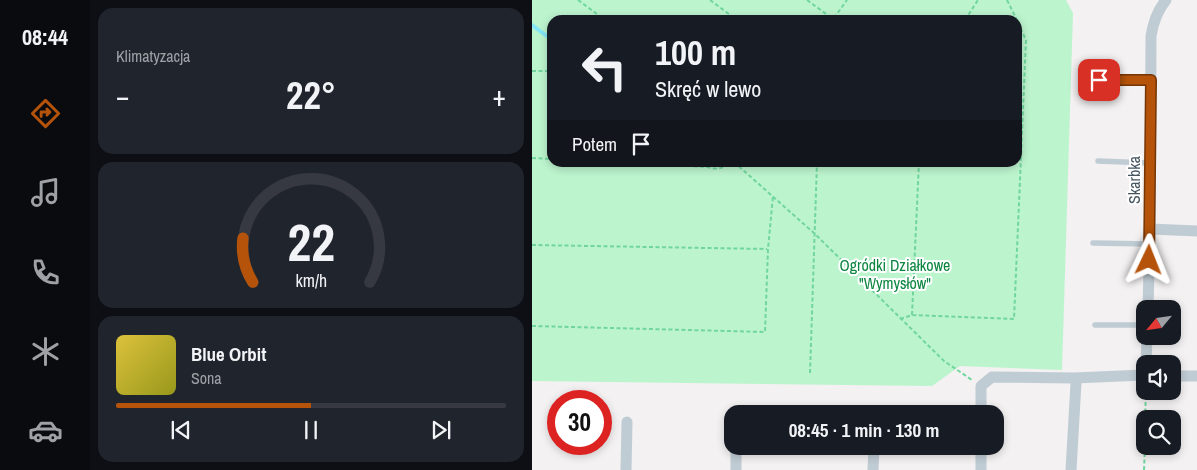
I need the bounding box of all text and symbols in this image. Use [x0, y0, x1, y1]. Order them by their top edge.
text: 08:44 [22, 22, 68, 52]
text: 100 m [655, 29, 736, 76]
icon: left [572, 35, 637, 100]
text: Klimatyzacja [116, 45, 190, 67]
pin [1078, 59, 1120, 101]
icon: arrive [1085, 66, 1113, 94]
text: 22° [286, 70, 336, 121]
text: Skręć w lewo [655, 74, 761, 104]
text: − [116, 77, 129, 115]
text: + [493, 77, 506, 115]
icon: directions [28, 96, 63, 131]
icon: arrive [627, 130, 655, 158]
text: Potem [572, 131, 617, 157]
street label: Skarbka [1123, 155, 1145, 204]
icon: music [28, 175, 63, 210]
text: 22 [287, 207, 335, 277]
position arrow [1122, 233, 1174, 285]
park label: Ogródki Działkowe "Wymysłów" [840, 254, 950, 294]
icon: phone [28, 255, 63, 290]
text: km/h [295, 269, 327, 293]
north arrow [1136, 300, 1181, 345]
map controls [1136, 300, 1181, 455]
icon: climate [28, 334, 63, 369]
text: Blue Orbit [191, 341, 266, 367]
button: sound [1136, 355, 1181, 400]
text: Sona [191, 367, 222, 389]
speed limit sign: 30 [547, 390, 612, 455]
button: search [1136, 410, 1181, 455]
icon: car [28, 413, 63, 448]
icon: previous [167, 416, 195, 444]
icon: pause [297, 416, 325, 444]
icon: next [427, 416, 455, 444]
text: 08:45 · 1 min · 130 m [789, 417, 939, 443]

